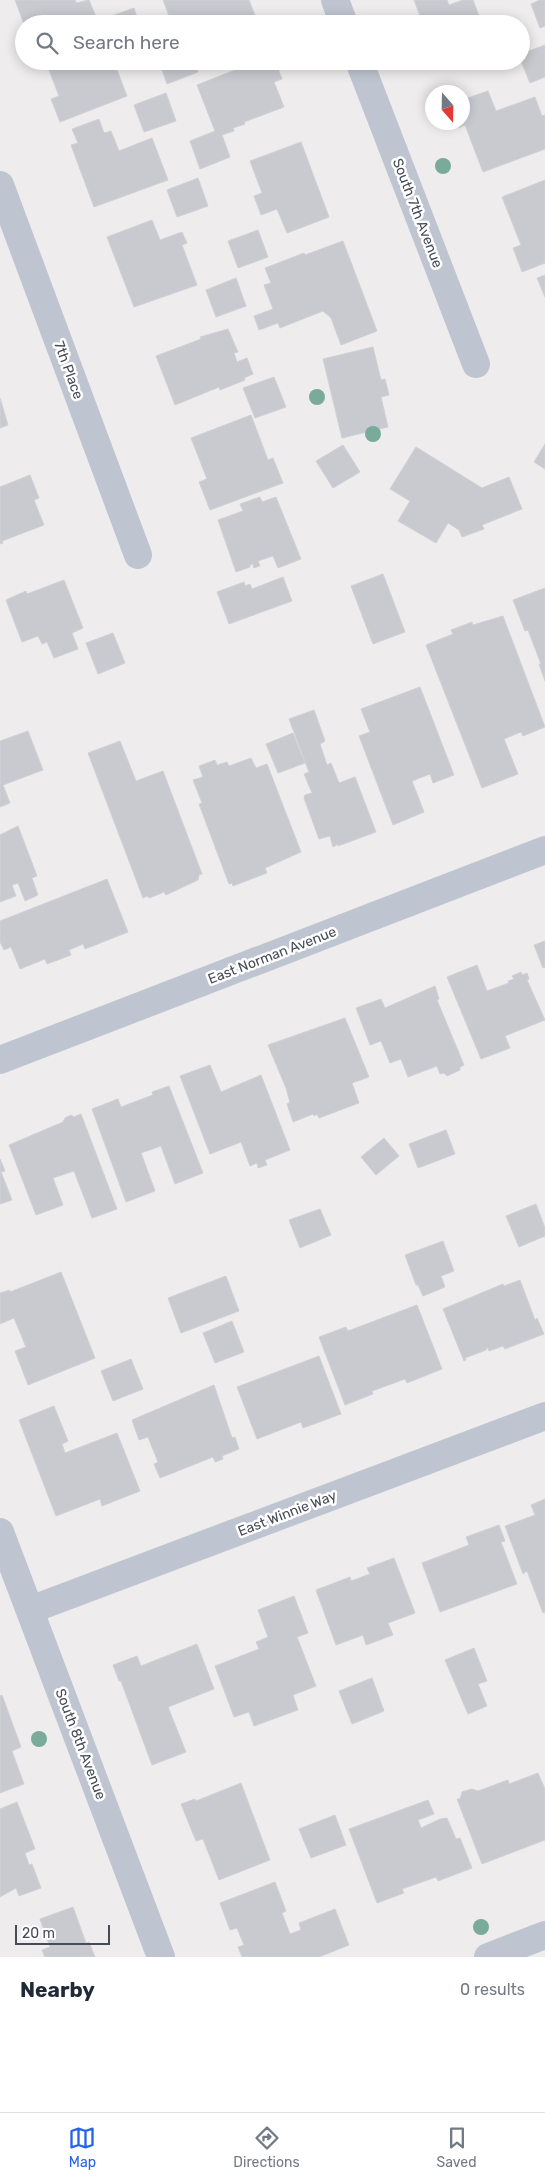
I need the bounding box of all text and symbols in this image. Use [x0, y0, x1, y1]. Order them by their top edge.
search box [15, 15, 530, 70]
icon: search [33, 29, 61, 57]
text: Search here [73, 31, 180, 54]
north arrow [425, 85, 470, 130]
street label: South 7th Avenue [389, 156, 446, 270]
street label: 7th Place [50, 339, 87, 402]
street label: East Norman Avenue [206, 923, 339, 988]
street label: East Winnie Way [235, 1487, 339, 1540]
street label: South 8th Avenue [52, 1686, 110, 1802]
scale bar [15, 1922, 110, 1945]
text: 20 m [22, 1925, 55, 1942]
text: Nearby [20, 1977, 95, 2002]
text: 0 results [460, 1980, 525, 1999]
tab: Map [68, 2124, 96, 2171]
tab: Directions [233, 2124, 300, 2171]
tab: Saved [437, 2124, 477, 2171]

